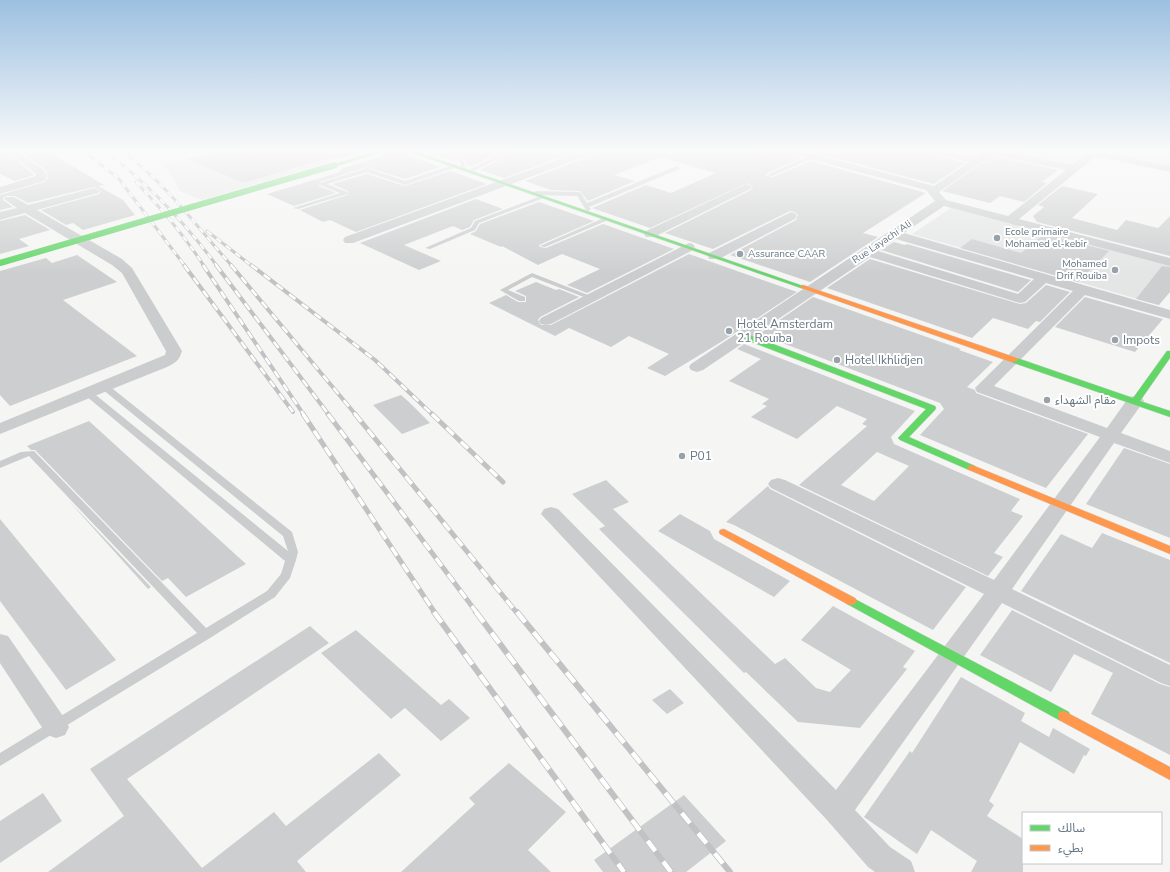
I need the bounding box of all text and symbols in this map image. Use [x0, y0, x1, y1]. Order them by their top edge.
street label: Rue Layachi Ali [849, 217, 915, 267]
place label: Ecole primaire Mohamed el-kebir [1005, 225, 1087, 251]
marker: Ecole primaire Mohamed el-kebir [992, 233, 1002, 243]
place label: Assurance CAAR [748, 247, 826, 261]
marker: Assurance CAAR [735, 249, 745, 259]
place label: Mohamed Drif Rouiba [1057, 257, 1107, 283]
marker: Mohamed Drif Rouiba [1110, 265, 1120, 275]
place label: Hotel Amsterdam 21 Rouïba [737, 316, 833, 346]
marker: Hotel Amsterdam 21 Rouïba [724, 326, 734, 336]
place label: Impots [1123, 332, 1160, 348]
marker: Impots [1110, 335, 1120, 345]
place label: Hotel Ikhlidjen [845, 352, 923, 368]
marker: Hotel Ikhlidjen [832, 355, 842, 365]
place label: مقام الشهداء [1055, 392, 1116, 409]
marker: مقام الشهداء [1042, 395, 1052, 405]
place label: P01 [690, 448, 712, 464]
marker: P01 [677, 451, 687, 461]
legend [1022, 812, 1162, 864]
text: سالك [1058, 820, 1085, 836]
text: بطيء [1058, 840, 1084, 858]

